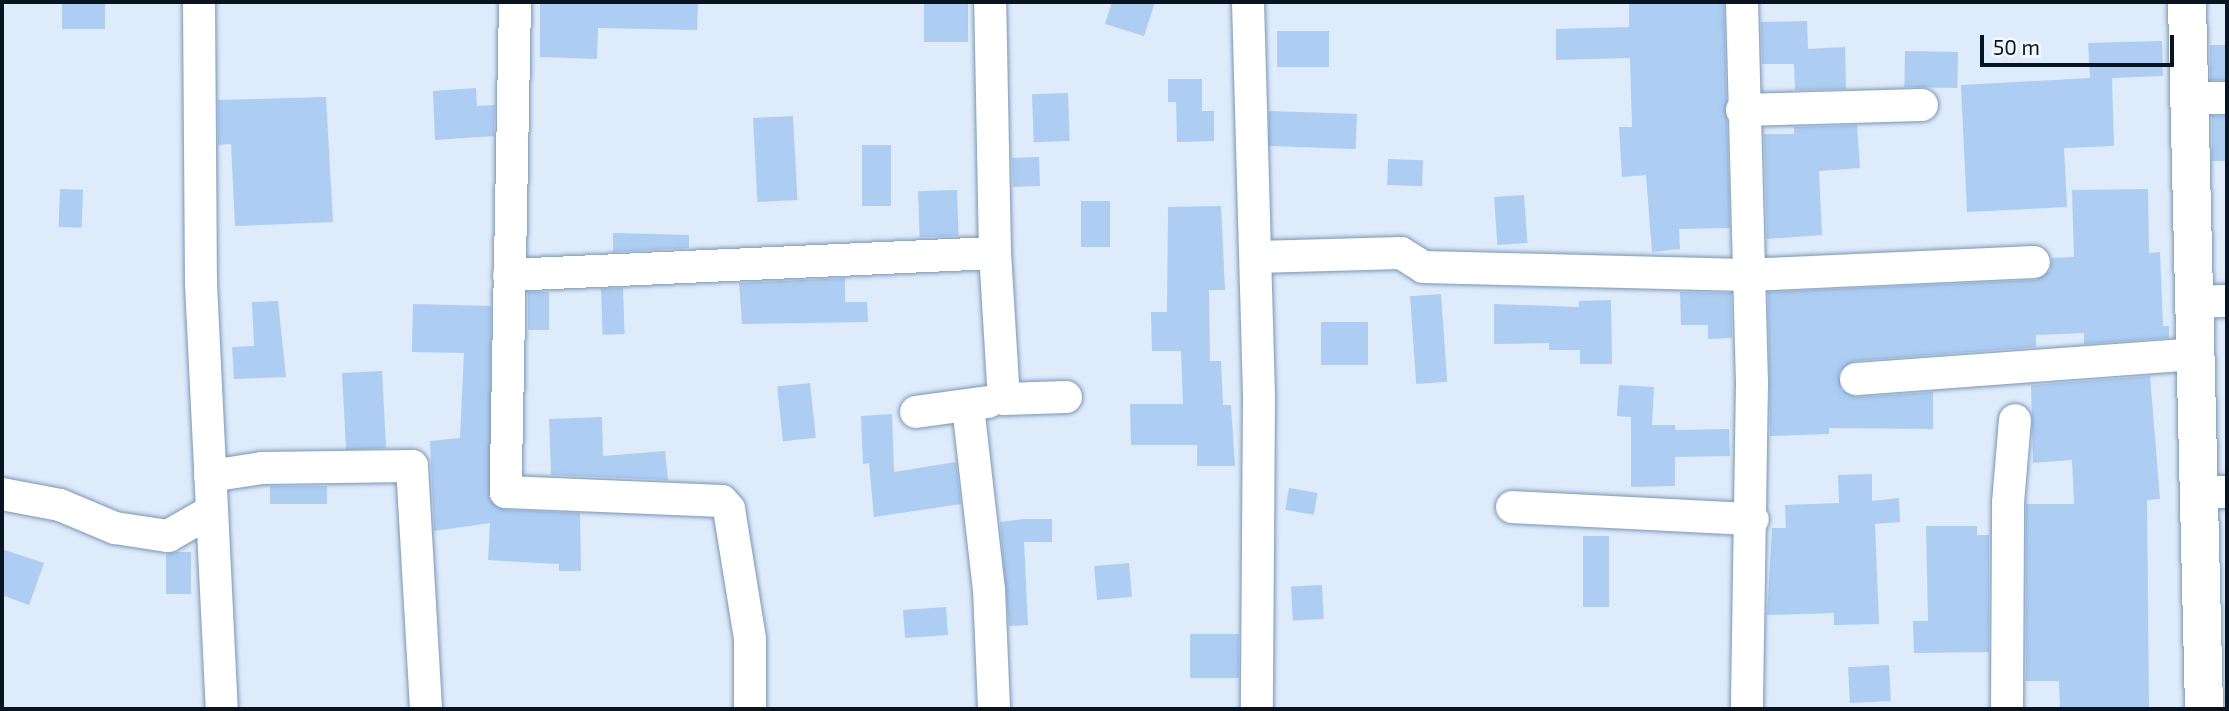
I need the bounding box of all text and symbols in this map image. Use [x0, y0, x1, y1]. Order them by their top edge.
scale bar [1984, 21, 2178, 65]
text: 50 m [1993, 34, 2040, 59]

